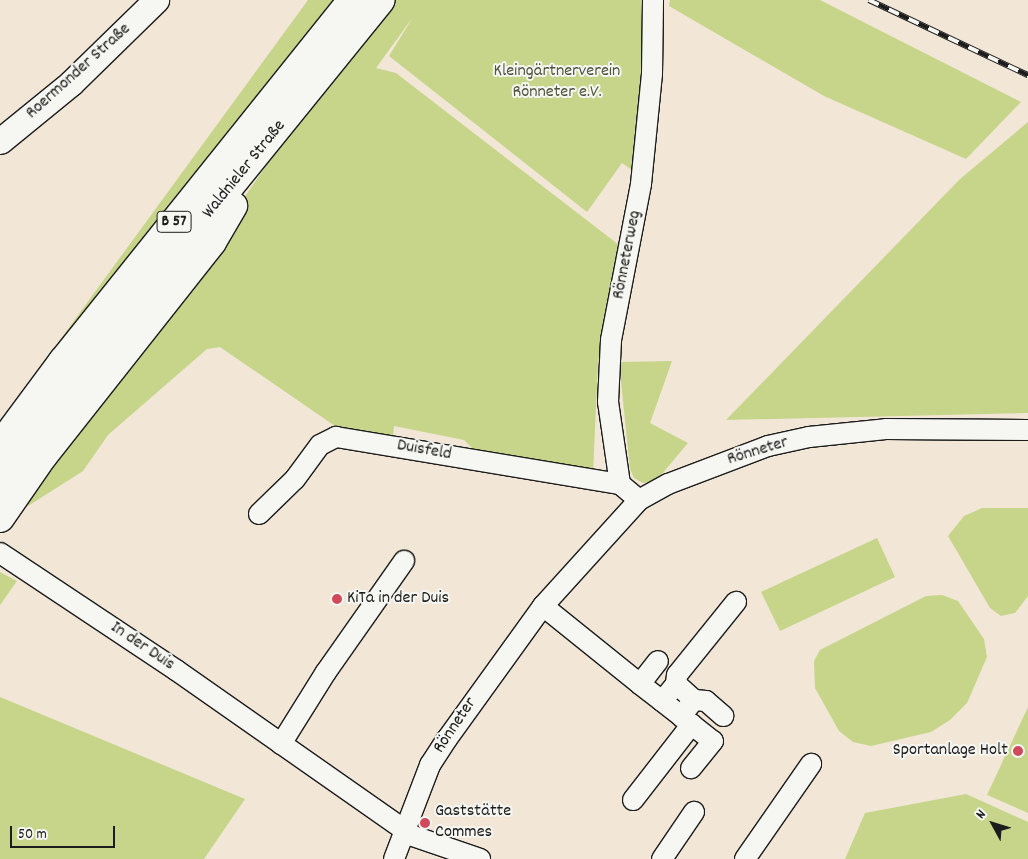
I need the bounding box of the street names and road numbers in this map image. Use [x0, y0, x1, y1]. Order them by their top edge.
street label: Roermonder Straße [22, 19, 136, 125]
street label: Waldnieler Straße [199, 116, 291, 224]
road number: B 57 [156, 208, 192, 236]
street label: Rönneterweg [609, 209, 647, 301]
street label: Rönneter [725, 433, 791, 471]
street label: Duisfeld [395, 436, 453, 466]
street label: In der Duis [106, 618, 178, 676]
street label: Rönneter [430, 694, 482, 758]

